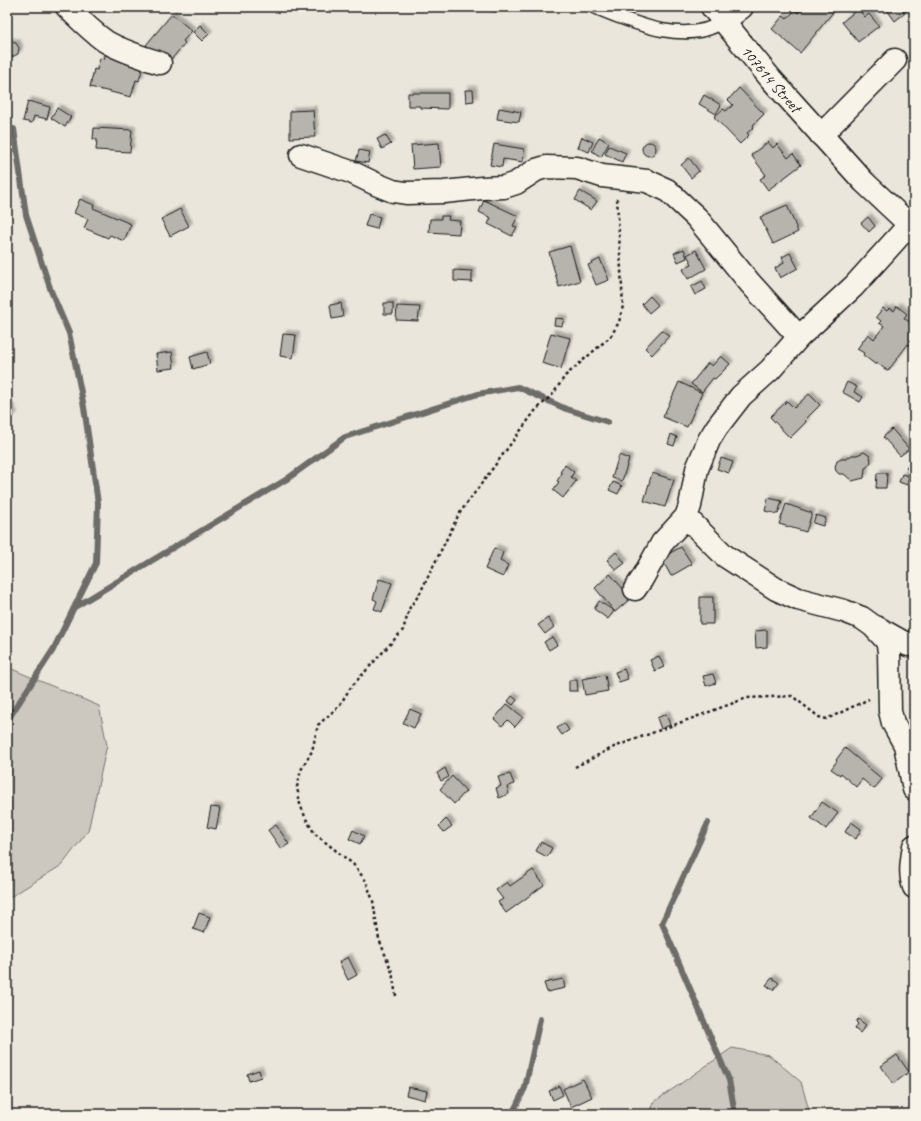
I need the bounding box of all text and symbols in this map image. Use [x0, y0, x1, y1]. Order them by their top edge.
street label: 107614 Street [736, 42, 807, 119]

